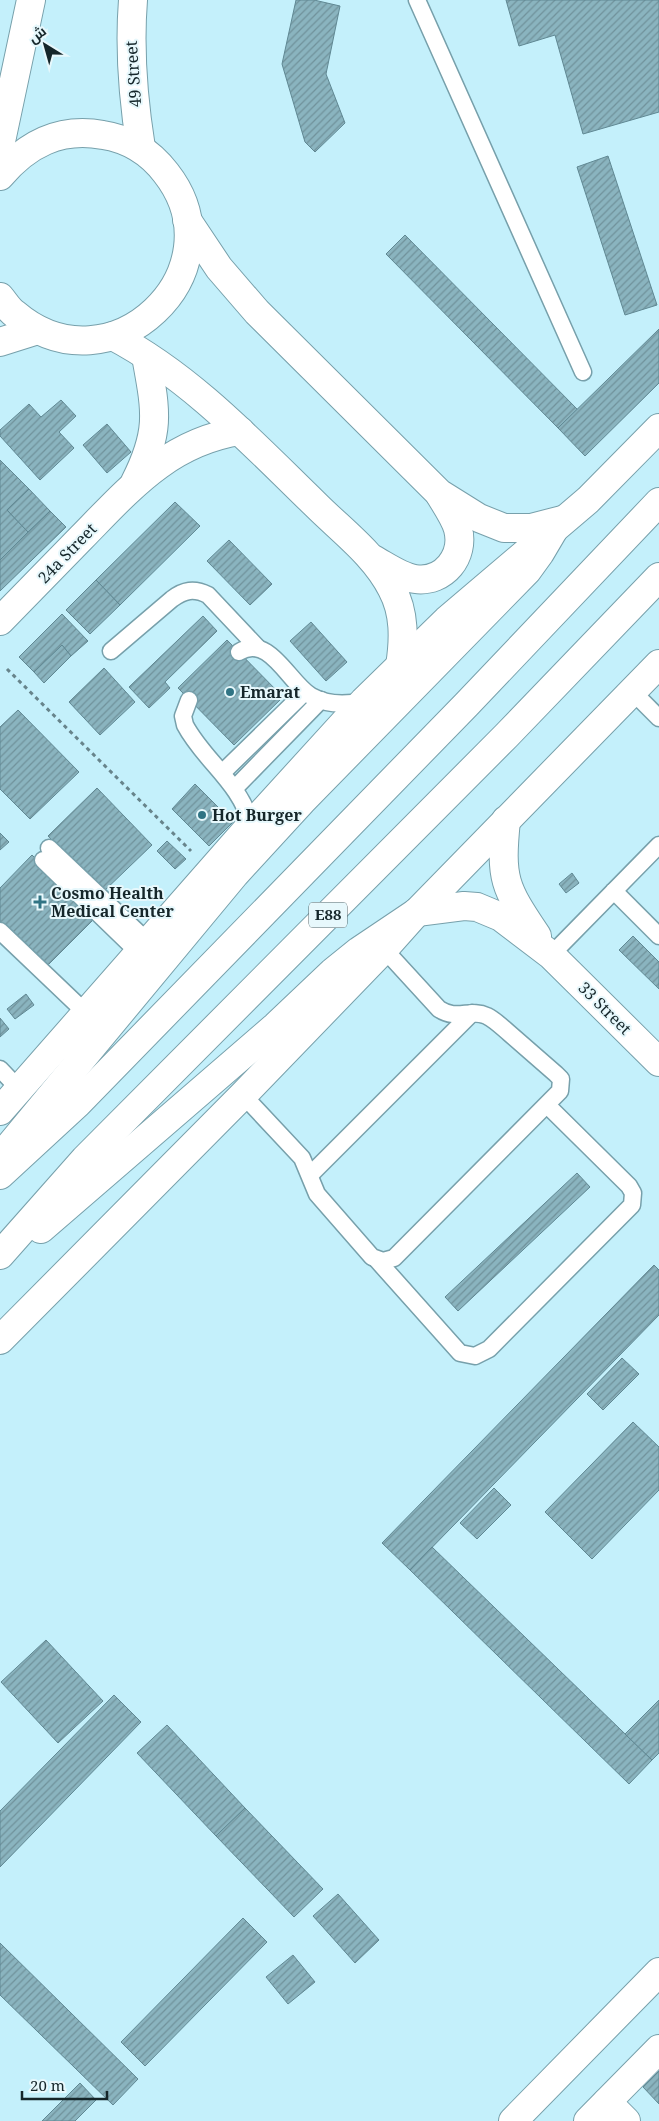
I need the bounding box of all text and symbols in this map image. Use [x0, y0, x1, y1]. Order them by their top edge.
north arrow [20, 20, 70, 70]
text: ش [24, 21, 50, 47]
street label: 49 Street [120, 40, 146, 108]
street label: 24a Street [33, 518, 101, 588]
place label: Emarat [240, 681, 300, 703]
marker: Emarat [224, 686, 236, 698]
place label: Hot Burger [212, 804, 302, 826]
marker: Hot Burger [196, 809, 208, 821]
place label: Cosmo Health Medical Center [51, 882, 174, 922]
marker: Cosmo Health Medical Center [33, 895, 47, 909]
road number: E88 [309, 902, 347, 928]
street label: 33 Street [574, 977, 637, 1040]
scale bar [22, 2068, 108, 2100]
text: 20 m [30, 2075, 65, 2095]

